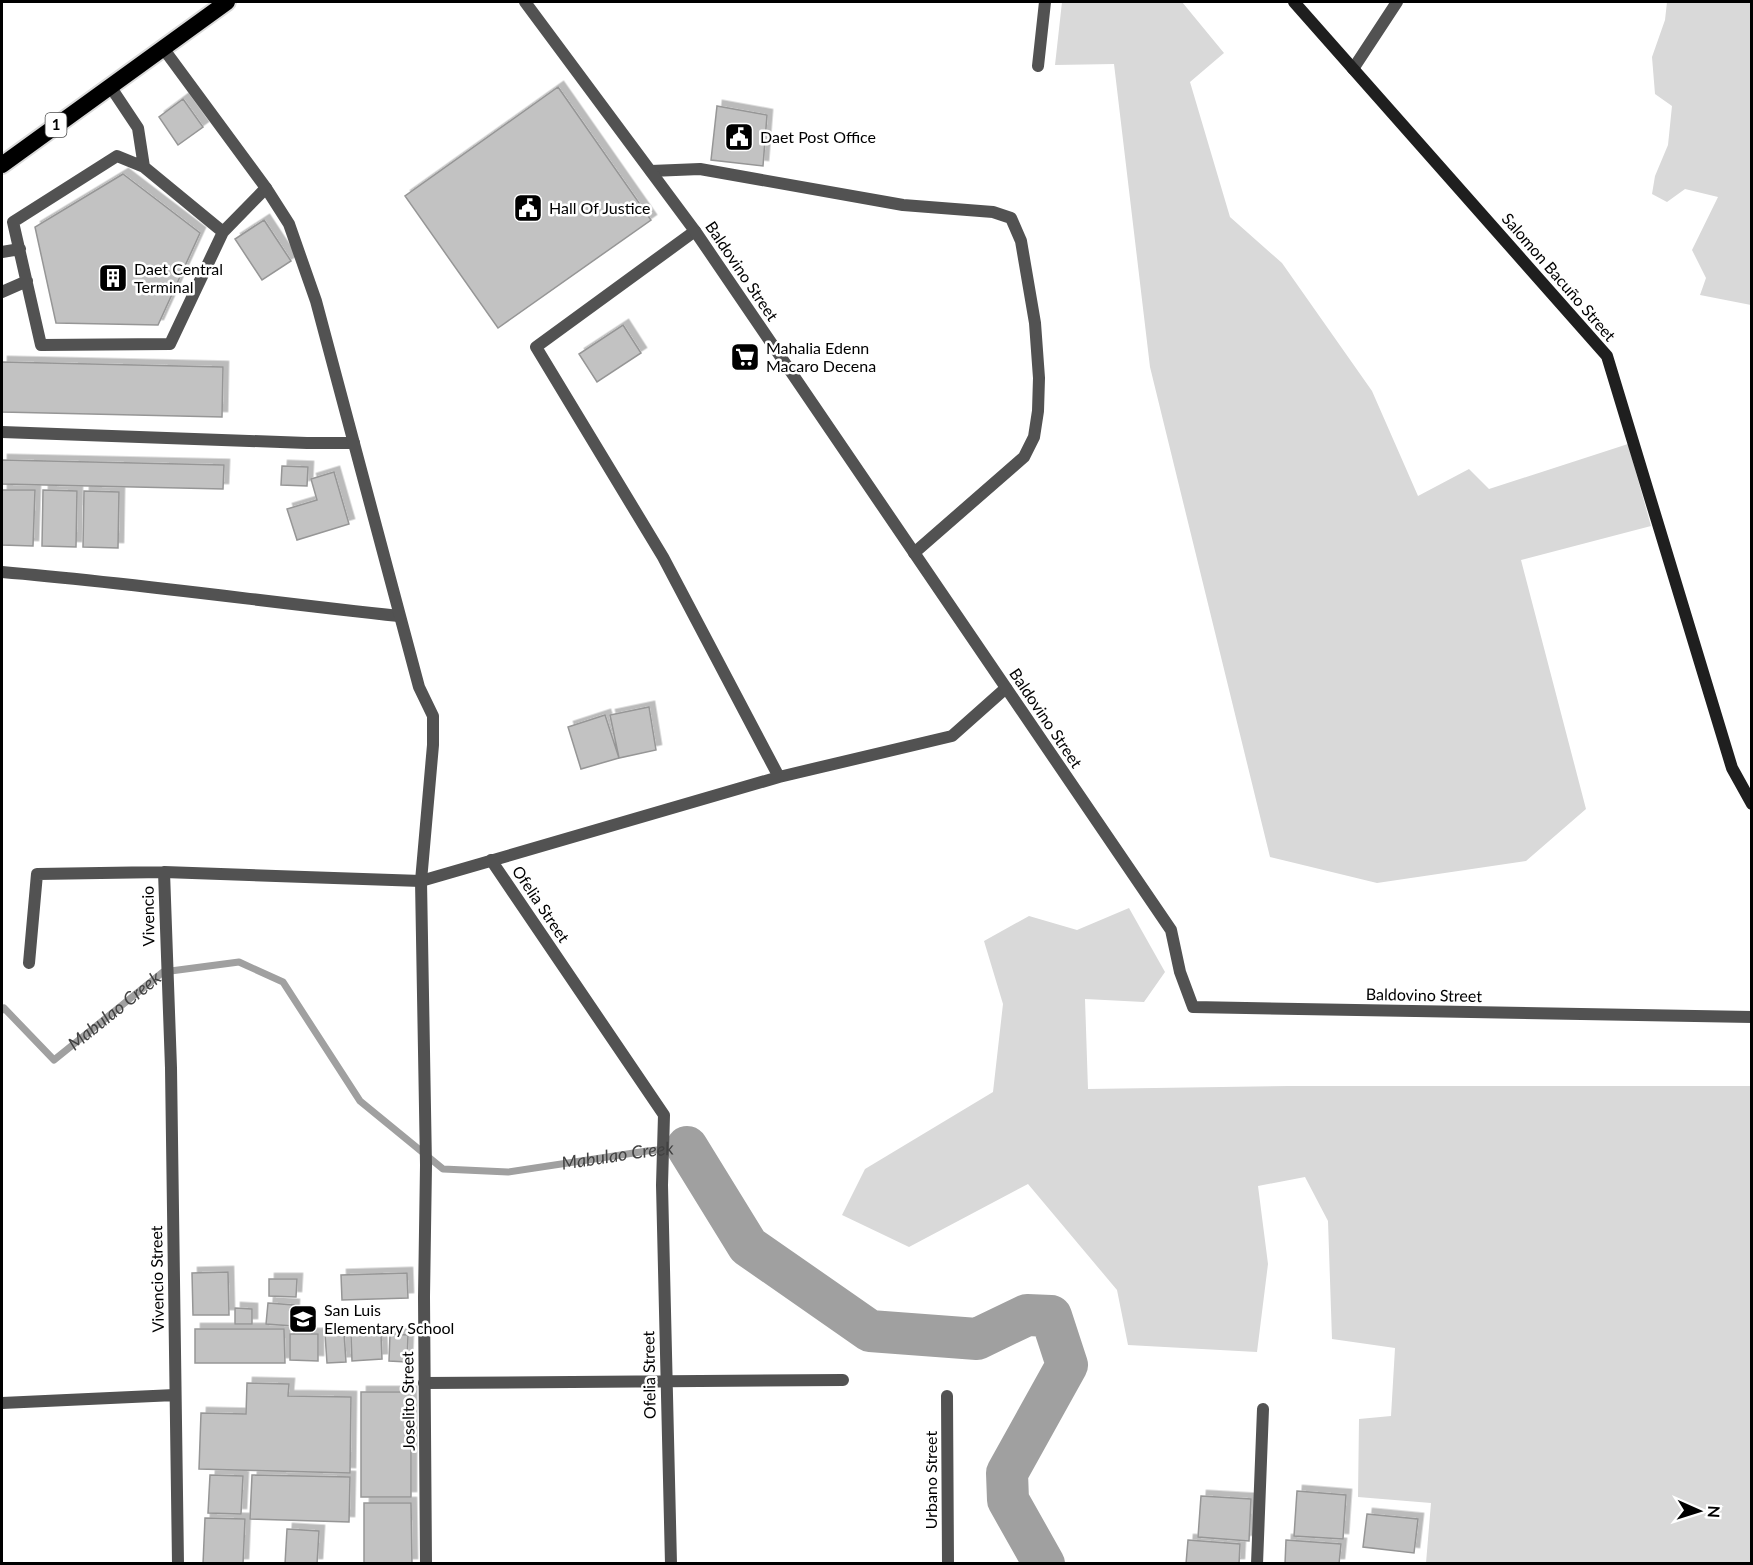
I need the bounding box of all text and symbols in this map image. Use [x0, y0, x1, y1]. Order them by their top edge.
road number: 1 [46, 113, 66, 137]
public building icon: Daet Post Office [723, 121, 755, 153]
place label: Daet Post Office [760, 127, 876, 146]
public building icon: Hall Of Justice [512, 192, 544, 224]
place label: Hall Of Justice [549, 198, 650, 217]
street label: Salomon Bacuño Street [1499, 209, 1620, 345]
street label: Baldovino Street [702, 217, 783, 324]
place label: Daet Central Terminal [134, 259, 223, 296]
building icon: Daet Central Terminal [97, 262, 129, 294]
place label: Mahalia Edenn Macaro Decena [766, 338, 876, 375]
supermarket icon: Mahalia Edenn Macaro Decena [729, 341, 761, 373]
street label: Baldovino Street [1006, 664, 1087, 771]
street label: Ofelia Street [509, 862, 574, 946]
street label: Vivencio [137, 886, 158, 946]
water label: Mabulao Creek [63, 966, 165, 1054]
street label: Baldovino Street [1366, 984, 1482, 1005]
water label: Mabulao Creek [560, 1136, 675, 1174]
street label: Vivencio Street [146, 1225, 167, 1333]
place label: San Luis Elementary School [324, 1300, 454, 1337]
school or university icon: San Luis Elementary School [287, 1303, 319, 1335]
street label: Ofelia Street [638, 1330, 659, 1419]
street label: Joselito Street [397, 1351, 418, 1451]
street label: Urbano Street [921, 1430, 940, 1529]
north arrow [1669, 1481, 1729, 1541]
text: N [1705, 1505, 1724, 1518]

